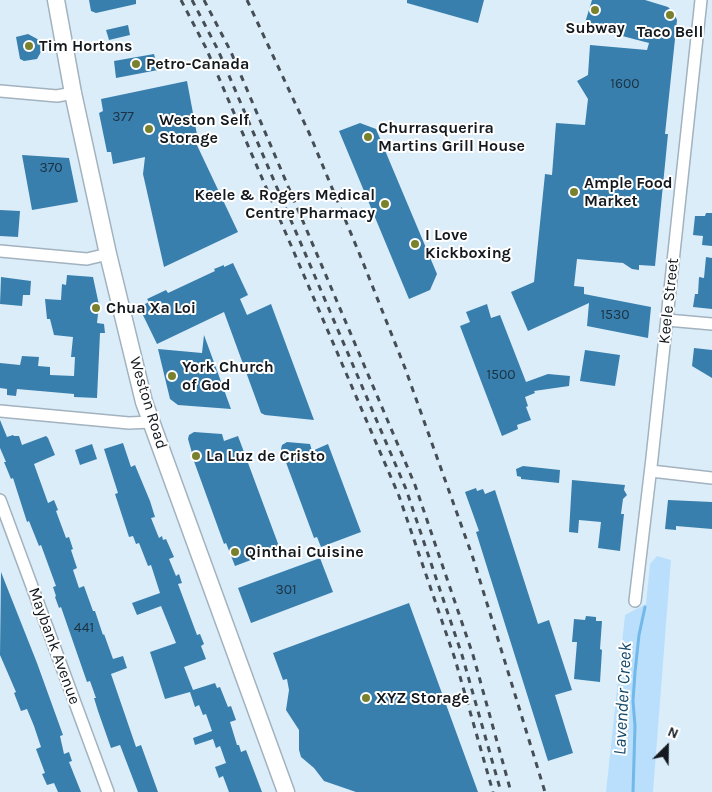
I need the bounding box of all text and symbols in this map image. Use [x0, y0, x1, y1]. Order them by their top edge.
marker: Subway [589, 4, 601, 16]
marker: Taco Bell [664, 9, 676, 21]
place label: Subway [565, 18, 625, 38]
place label: Taco Bell [637, 22, 703, 42]
place label: Tim Hortons [39, 36, 132, 56]
marker: Tim Hortons [23, 40, 35, 52]
place label: Petro-Canada [146, 54, 249, 74]
marker: Petro-Canada [130, 58, 142, 70]
house number: 1600 [610, 76, 640, 92]
house number: 377 [112, 109, 134, 125]
place label: Weston Self Storage [159, 110, 249, 148]
place label: Churrasquerira Martins Grill House [378, 118, 525, 156]
marker: Weston Self Storage [143, 123, 155, 135]
marker: Churrasquerira Martins Grill House [362, 131, 374, 143]
house number: 370 [39, 160, 63, 176]
place label: Ample Food Market [584, 173, 673, 211]
place label: Keele & Rogers Medical Centre Pharmacy [195, 185, 375, 223]
marker: Ample Food Market [568, 186, 580, 198]
marker: Keele & Rogers Medical Centre Pharmacy [379, 198, 391, 210]
place label: I Love Kickboxing [425, 225, 511, 263]
marker: I Love Kickboxing [409, 238, 421, 250]
street label: Keele Street [655, 257, 683, 345]
place label: Chua Xa Loi [106, 298, 196, 318]
marker: Chua Xa Loi [90, 302, 102, 314]
house number: 1530 [600, 307, 630, 323]
street label: Weston Road [125, 355, 171, 451]
place label: York Church of God [182, 357, 274, 395]
house number: 1500 [486, 367, 516, 383]
marker: York Church of God [166, 370, 178, 382]
place label: La Luz de Cristo [206, 446, 325, 466]
marker: La Luz de Cristo [190, 450, 202, 462]
place label: Qinthai Cuisine [245, 542, 364, 562]
marker: Qinthai Cuisine [229, 546, 241, 558]
house number: 301 [275, 582, 297, 598]
street label: Maybank Avenue [24, 585, 84, 707]
house number: 441 [74, 620, 94, 636]
water label: Lavender Creek [609, 642, 637, 756]
place label: XYZ Storage [376, 688, 469, 708]
marker: XYZ Storage [360, 692, 372, 704]
north arrow [642, 722, 692, 772]
text: N [665, 723, 681, 743]

